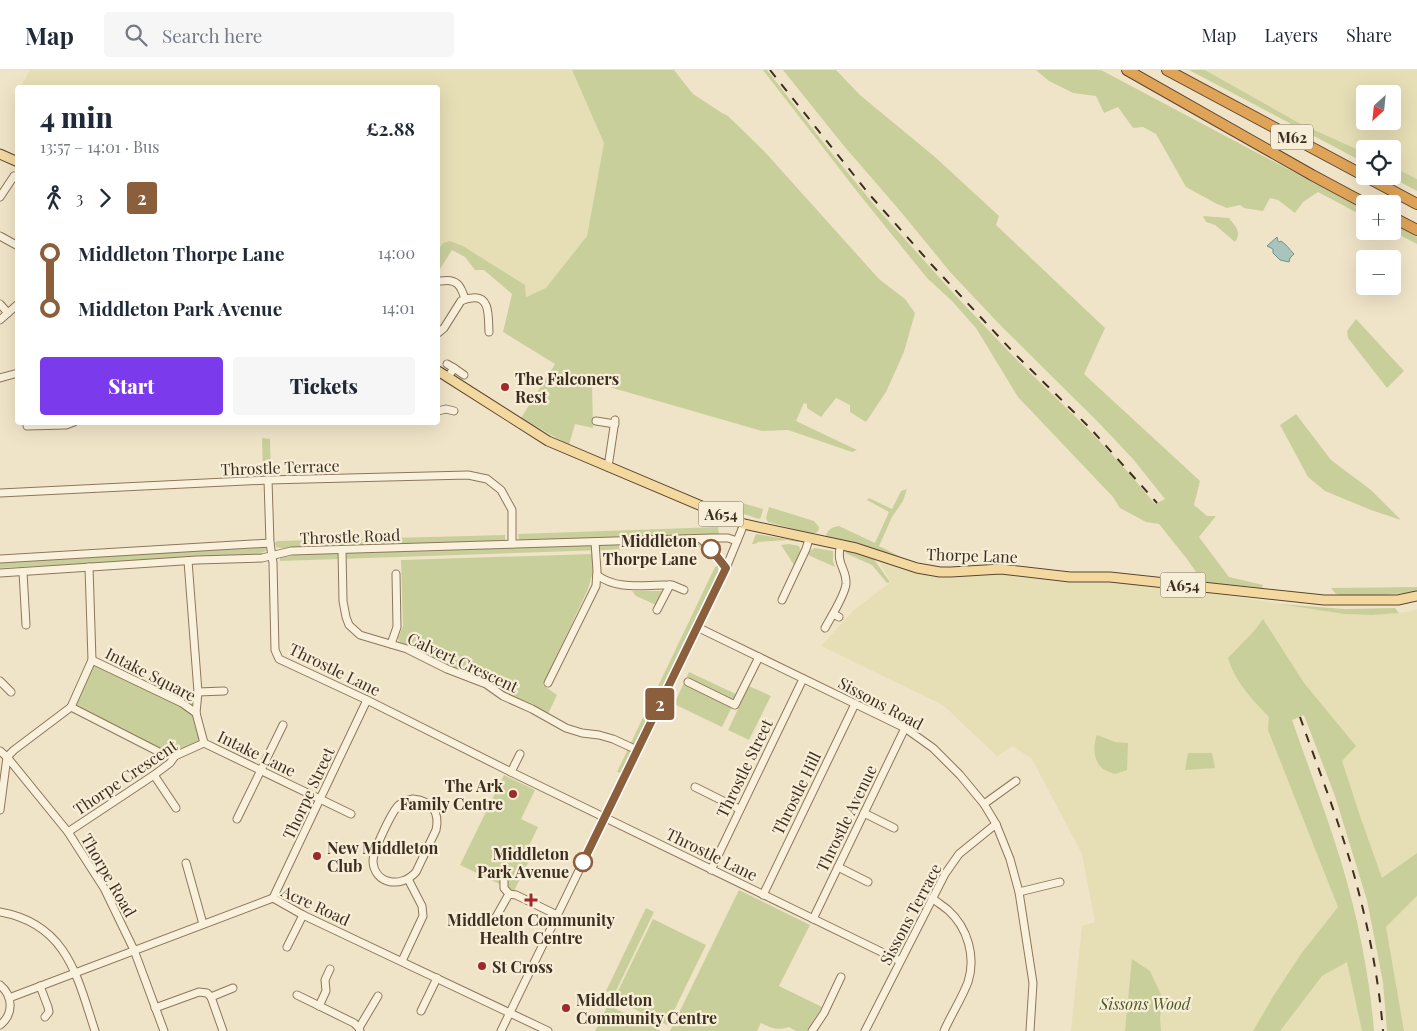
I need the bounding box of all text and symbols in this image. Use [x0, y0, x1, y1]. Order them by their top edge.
search box [104, 12, 454, 57]
text: Map [25, 19, 74, 51]
icon: search [122, 21, 150, 49]
text: Search here [162, 22, 262, 48]
text: Map [1201, 23, 1236, 47]
text: Layers [1264, 23, 1318, 47]
text: Share [1346, 23, 1392, 47]
north arrow [1356, 85, 1401, 130]
map controls [1356, 85, 1401, 295]
text: 4 min [40, 98, 113, 135]
text: £2.88 [366, 115, 415, 141]
road number: M62 [1271, 124, 1313, 150]
text: 13:57 – 14:01 · Bus [40, 136, 159, 157]
button: locate [1356, 140, 1401, 185]
icon: walk [40, 184, 68, 212]
icon: forward [91, 184, 119, 212]
text: 2 [137, 186, 147, 210]
text: 3 [76, 187, 83, 208]
button: + [1356, 195, 1401, 240]
text: Middleton Thorpe Lane [78, 240, 284, 266]
text: 14:00 [378, 242, 415, 263]
button: − [1356, 250, 1401, 295]
text: Middleton Park Avenue [78, 295, 282, 321]
text: 14:01 [381, 297, 415, 318]
button: Start [40, 357, 223, 415]
button: Tickets [233, 357, 415, 415]
place label: The Falconers Rest [515, 368, 619, 407]
marker: The Falconers Rest [499, 381, 511, 393]
street label: Throstle Terrace [220, 454, 340, 480]
road number: A654 [698, 502, 744, 526]
street label: Throstle Road [299, 524, 401, 548]
place label: Middleton Thorpe Lane [603, 530, 697, 569]
marker: Middleton Thorpe Lane [701, 539, 721, 559]
street label: Thorpe Lane [926, 543, 1018, 567]
road number: A654 [1160, 572, 1206, 598]
street label: Calvert Crescent [404, 627, 522, 697]
street label: Throstle Lane [286, 638, 384, 700]
street label: Intake Square [102, 642, 200, 706]
street label: Sissons Road [835, 672, 927, 734]
line badge: 2 [644, 688, 676, 720]
text: 2 [655, 692, 665, 716]
street label: Throstle Street [711, 715, 777, 821]
street label: Intake Lane [215, 725, 299, 781]
street label: Thorpe Crescent [69, 734, 181, 819]
street label: Thorpe Street [277, 743, 339, 843]
street label: Throstle Hill [767, 748, 825, 838]
street label: Throstle Avenue [811, 761, 881, 875]
place label: The Ark Family Centre [399, 775, 504, 814]
marker: The Ark Family Centre [507, 788, 519, 800]
street label: Throstle Lane [663, 823, 761, 885]
street label: Thorpe Road [77, 830, 141, 920]
place label: New Middleton Club [327, 837, 439, 876]
place label: Middleton Park Avenue [477, 843, 569, 882]
marker: New Middleton Club [311, 850, 323, 862]
marker: Middleton Park Avenue [573, 852, 593, 872]
street label: Sissons Terrace [874, 860, 946, 968]
street label: Acre Road [278, 880, 354, 930]
marker: Middleton Community Health Centre [524, 893, 538, 907]
place label: Middleton Community Health Centre [447, 909, 616, 948]
place label: St Cross [492, 956, 553, 977]
marker: St Cross [476, 960, 488, 972]
place label: Middleton Community Centre [576, 989, 717, 1028]
park label: Sissons Wood [1098, 993, 1192, 1014]
marker: Middleton Community Centre [560, 1002, 572, 1014]

